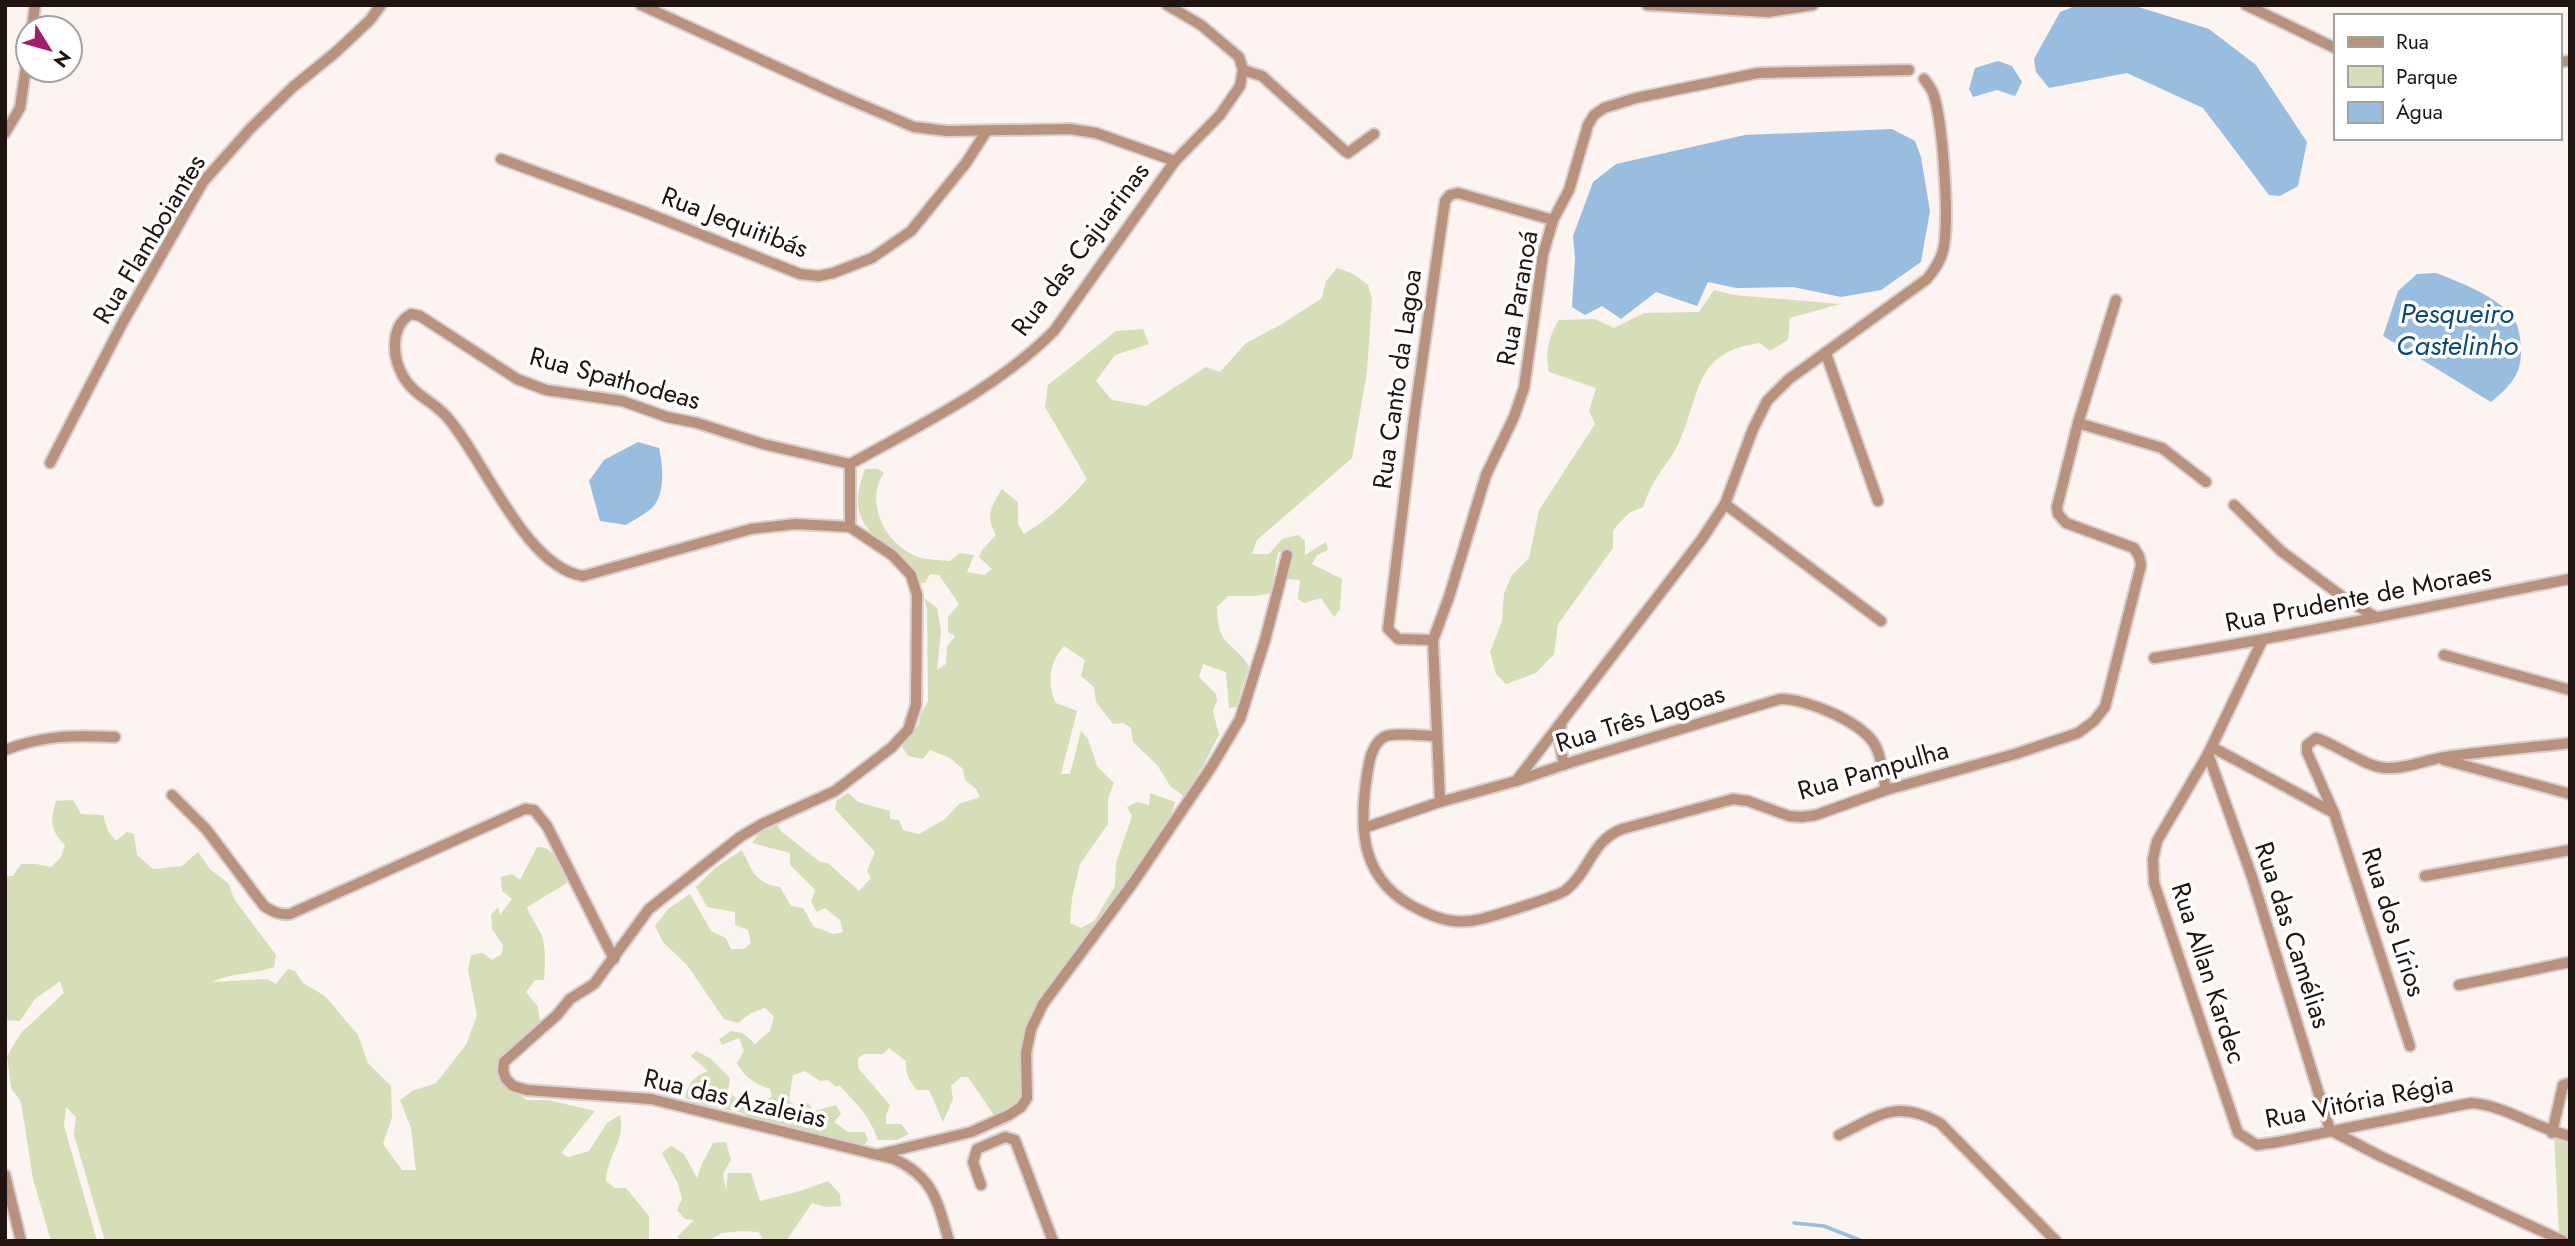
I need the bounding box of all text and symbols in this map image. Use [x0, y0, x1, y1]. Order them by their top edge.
north arrow [14, 14, 84, 84]
legend [2334, 14, 2561, 140]
text: Rua [2396, 27, 2429, 57]
text: N [47, 45, 78, 73]
text: Parque [2396, 62, 2458, 92]
text: Água [2396, 97, 2443, 127]
street label: Rua Flamboiantes [83, 147, 215, 331]
street label: Rua das Cajuarinas [1002, 154, 1158, 344]
street label: Rua Jequitibás [656, 177, 814, 267]
street label: Rua Paranoá [1486, 228, 1548, 368]
street label: Rua Canto da Lagoa [1363, 267, 1431, 491]
water label: Pesqueiro Castelinho [2396, 293, 2518, 366]
street label: Rua Spathodeas [525, 337, 705, 419]
street label: Rua Prudente de Moraes [2222, 553, 2494, 641]
street label: Rua Três Lagoas [1551, 674, 1729, 762]
street label: Rua Pampulha [1793, 730, 1953, 810]
street label: Rua das Camélias [2245, 837, 2341, 1033]
street label: Rua dos Lírios [2352, 843, 2436, 1001]
street label: Rua Allan Kardec [2162, 878, 2256, 1068]
street label: Rua das Azaleias [640, 1059, 830, 1137]
street label: Rua Vitória Régia [2262, 1064, 2456, 1138]

